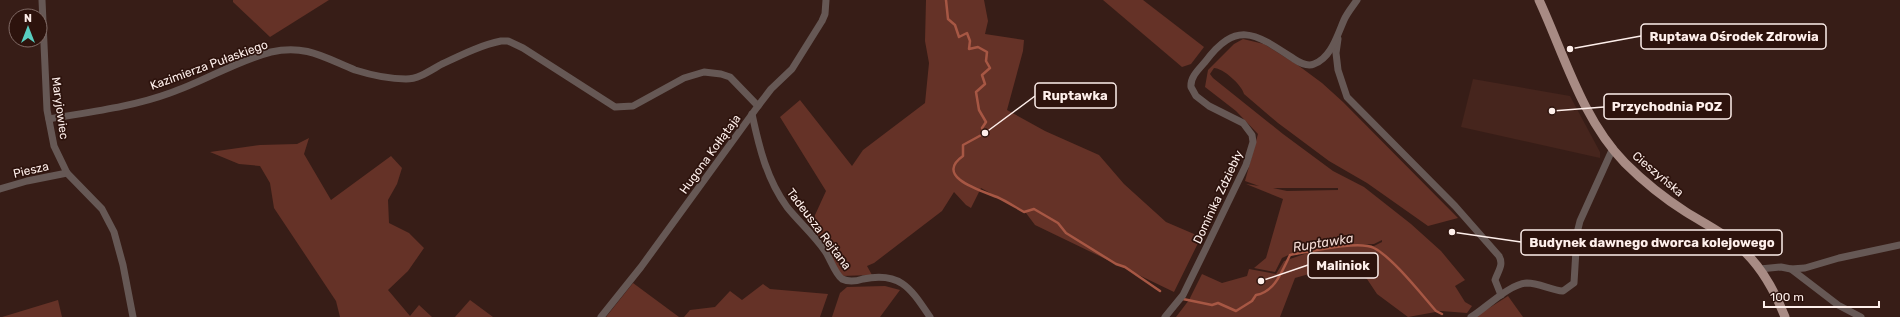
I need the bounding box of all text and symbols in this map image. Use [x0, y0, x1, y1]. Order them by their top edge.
north arrow [8, 8, 48, 48]
text: N [24, 12, 32, 25]
callout: Ruptawa Ośrodek Zdrowia [1641, 24, 1826, 49]
text: Ruptawa Ośrodek Zdrowia [1649, 29, 1819, 44]
street label: Kazimierza Pułaskiego [148, 37, 270, 93]
street label: Maryjowiec [49, 76, 71, 141]
callout: Ruptawka [1035, 83, 1116, 108]
text: Ruptawka [1042, 88, 1108, 103]
callout: Przychodnia POZ [1604, 94, 1731, 119]
text: Przychodnia POZ [1612, 99, 1722, 114]
street label: Hugona Kołłątaja [676, 112, 744, 196]
street label: Dominika Zdziebły [1190, 148, 1246, 246]
street label: Cieszyńska [1630, 149, 1686, 199]
street label: Piesza [12, 159, 50, 181]
street label: Tadeusza Rejtana [784, 186, 854, 272]
water label: Ruptawka [1292, 230, 1355, 255]
callout: Budynek dawnego dworca kolejowego [1521, 230, 1782, 255]
text: Budynek dawnego dworca kolejowego [1529, 235, 1775, 250]
callout: Maliniok [1308, 253, 1378, 278]
text: Maliniok [1316, 258, 1370, 273]
scale bar [1764, 283, 1879, 309]
text: 100 m [1770, 290, 1804, 304]

